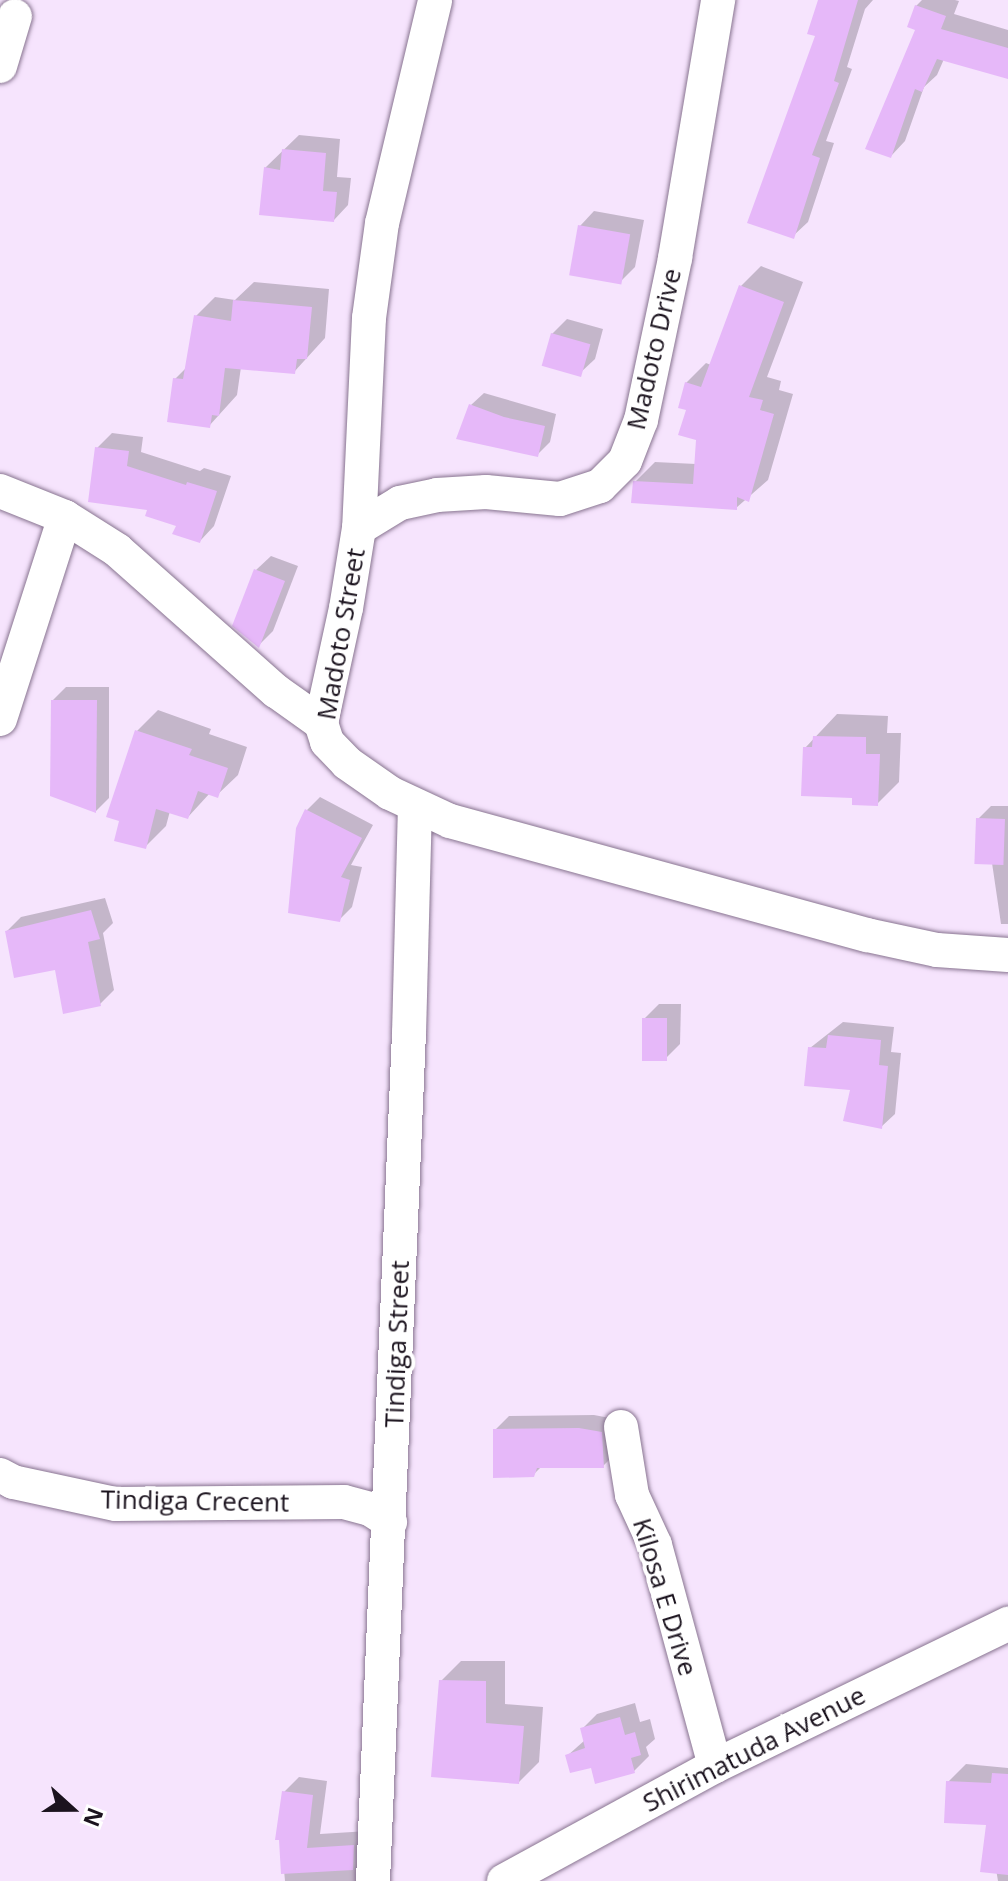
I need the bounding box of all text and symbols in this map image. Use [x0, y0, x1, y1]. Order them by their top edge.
street label: Madoto Drive [620, 265, 688, 433]
street label: Madoto Street [311, 546, 371, 722]
street label: Tindiga Street [378, 1260, 416, 1428]
street label: Tindiga Crecent [100, 1484, 290, 1518]
street label: Kilosa E Drive [626, 1514, 704, 1680]
street label: Shirimatuda Avenue [638, 1679, 870, 1819]
north arrow [32, 1769, 112, 1849]
text: N [77, 1804, 112, 1831]

